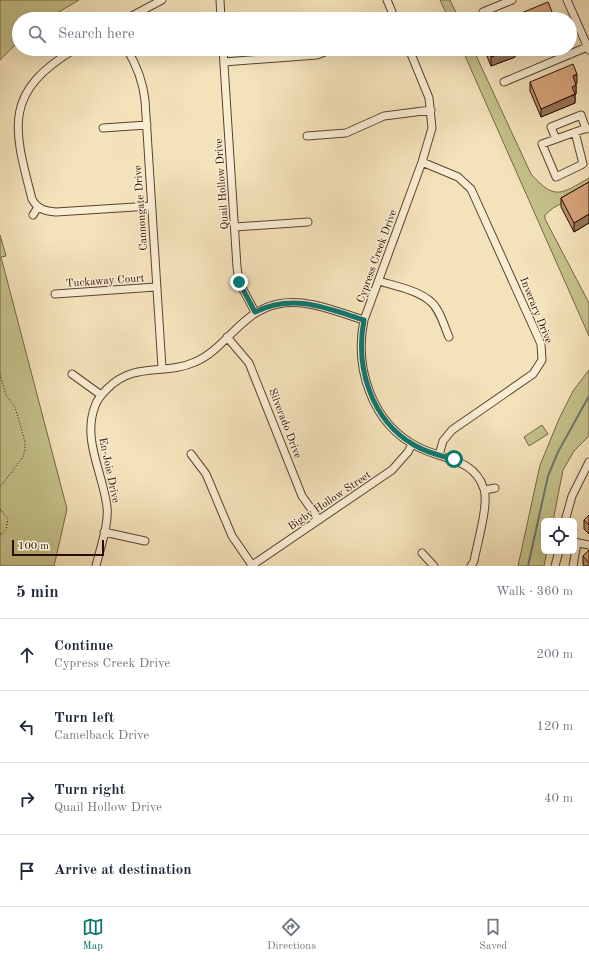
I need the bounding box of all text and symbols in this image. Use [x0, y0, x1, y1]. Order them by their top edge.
search box [12, 12, 577, 56]
icon: search [26, 23, 48, 45]
text: Search here [58, 27, 135, 42]
street label: Quail Hollow Drive [214, 138, 231, 230]
street label: Cannongate Drive [133, 165, 150, 251]
street label: Cypress Creek Drive [355, 208, 399, 305]
street label: Tuckaway Court [65, 273, 145, 290]
route end [230, 273, 248, 291]
street label: Inverary Drive [517, 276, 554, 345]
street label: Silverado Drive [266, 387, 303, 460]
street label: En-Joie Drive [96, 437, 121, 504]
route start [445, 450, 463, 468]
street label: Bigby Hollow Street [286, 469, 373, 533]
map controls [541, 518, 577, 554]
button: locate [541, 518, 577, 554]
scale bar [12, 538, 104, 557]
text: 100 m [18, 541, 49, 552]
text: 5 min [16, 584, 59, 601]
text: Walk · 360 m [496, 585, 573, 598]
text: Continue [54, 639, 113, 654]
icon: ahead [16, 644, 38, 666]
text: 200 m [536, 648, 573, 661]
text: Cypress Creek Drive [54, 657, 170, 670]
text: Turn left [54, 711, 114, 726]
icon: left [16, 716, 38, 738]
text: 120 m [536, 720, 573, 733]
text: Camelback Drive [54, 729, 149, 742]
text: Turn right [54, 783, 125, 798]
icon: right [16, 788, 38, 810]
text: 40 m [544, 792, 573, 805]
text: Quail Hollow Drive [54, 801, 162, 814]
icon: arrive [16, 860, 38, 882]
text: Arrive at destination [54, 863, 192, 878]
tab: Map [82, 916, 104, 954]
tab: Directions [267, 916, 316, 954]
tab: Saved [479, 916, 507, 954]

